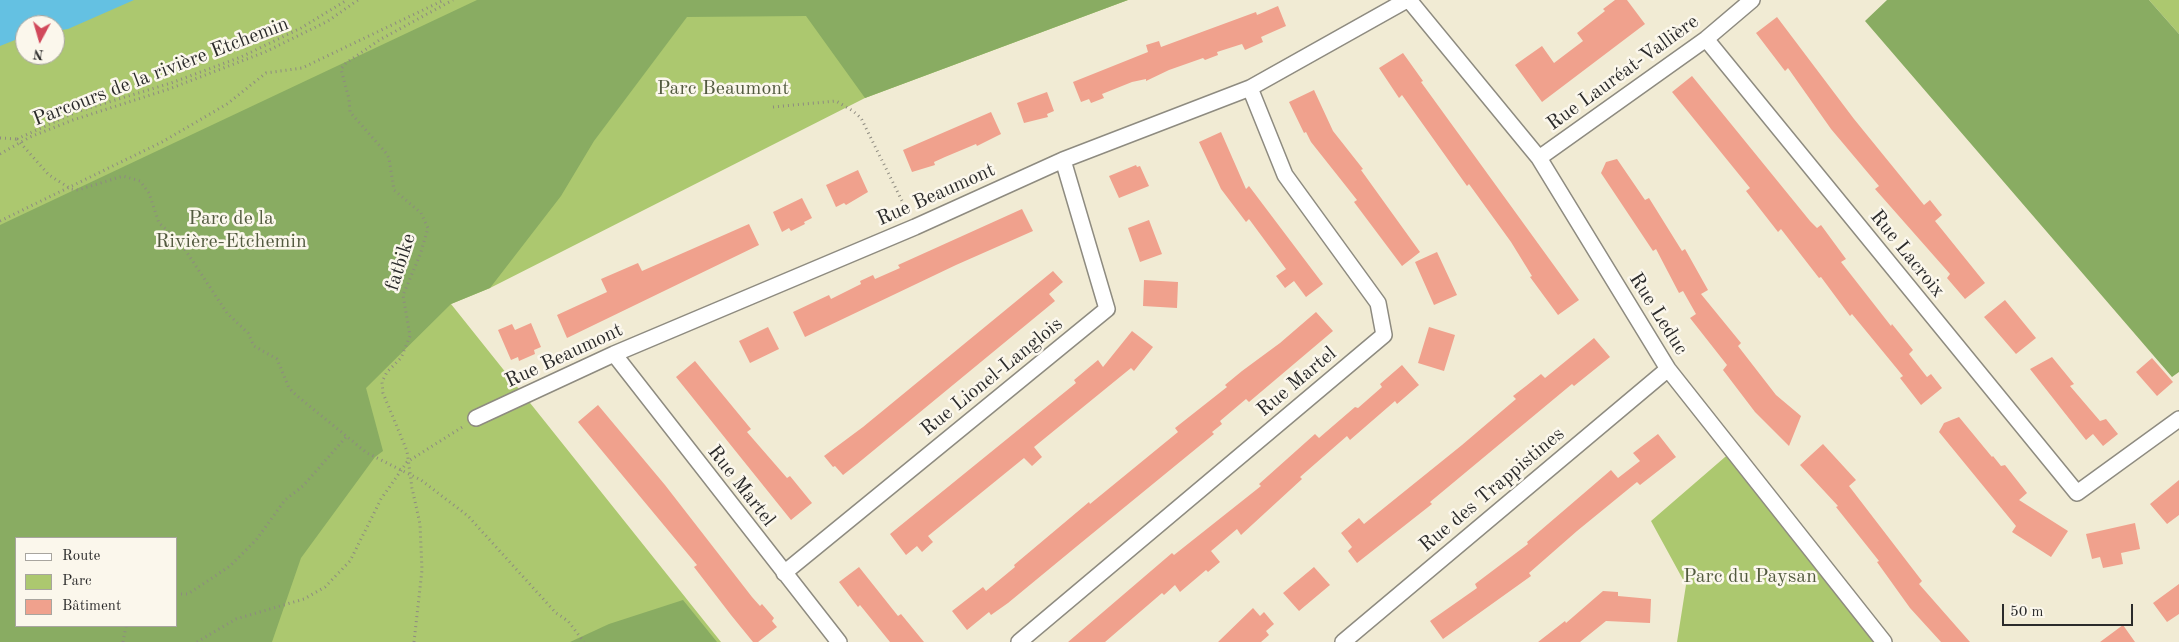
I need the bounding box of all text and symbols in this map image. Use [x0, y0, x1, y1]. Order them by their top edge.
street label: Rue Lauréat-Vallière [1542, 10, 1704, 136]
street label: Parcours de la rivière Etchemin [30, 12, 292, 132]
north arrow [15, 15, 65, 65]
text: N [32, 46, 45, 61]
park label: Parc Beaumont [657, 77, 789, 101]
street label: Rue Beaumont [873, 158, 999, 232]
street label: Rue Lacroix [1864, 205, 1950, 303]
park label: Parc de la Rivière-Etchemin [155, 207, 307, 254]
street label: fatbike [381, 230, 421, 294]
street label: Rue Leduc [1623, 269, 1693, 359]
street label: Rue Lionel-Langlois [916, 312, 1068, 442]
street label: Rue Beaumont [501, 318, 627, 394]
street label: Rue Martel [1252, 342, 1342, 422]
street label: Rue des Trappistines [1415, 422, 1569, 558]
street label: Rue Martel [702, 441, 780, 531]
legend [15, 537, 178, 627]
text: Route [62, 549, 100, 564]
park label: Parc du Paysan [1683, 565, 1817, 589]
text: Parc [62, 574, 92, 589]
scale bar [2004, 594, 2135, 626]
text: Bâtiment [62, 599, 121, 614]
text: 50 m [2010, 605, 2044, 620]

